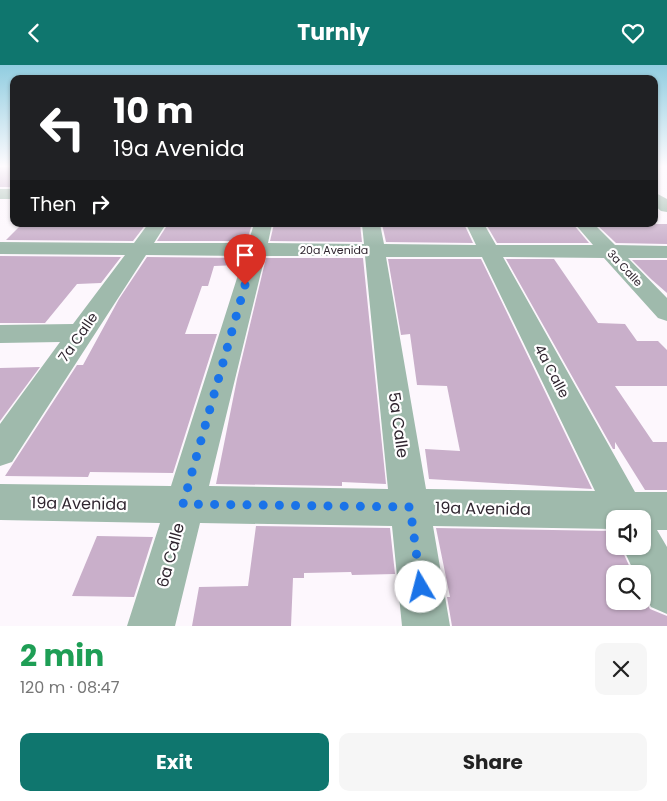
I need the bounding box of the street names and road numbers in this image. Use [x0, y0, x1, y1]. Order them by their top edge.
street label: 20a Avenida [300, 242, 368, 258]
street label: 3a Calle [604, 246, 646, 290]
street label: 7a Calle [54, 308, 103, 366]
street label: 4a Calle [530, 341, 575, 402]
street label: 5a Calle [383, 391, 415, 459]
street label: 19a Avenida [31, 491, 127, 516]
street label: 19a Avenida [435, 496, 531, 521]
street label: 6a Calle [151, 520, 190, 590]

